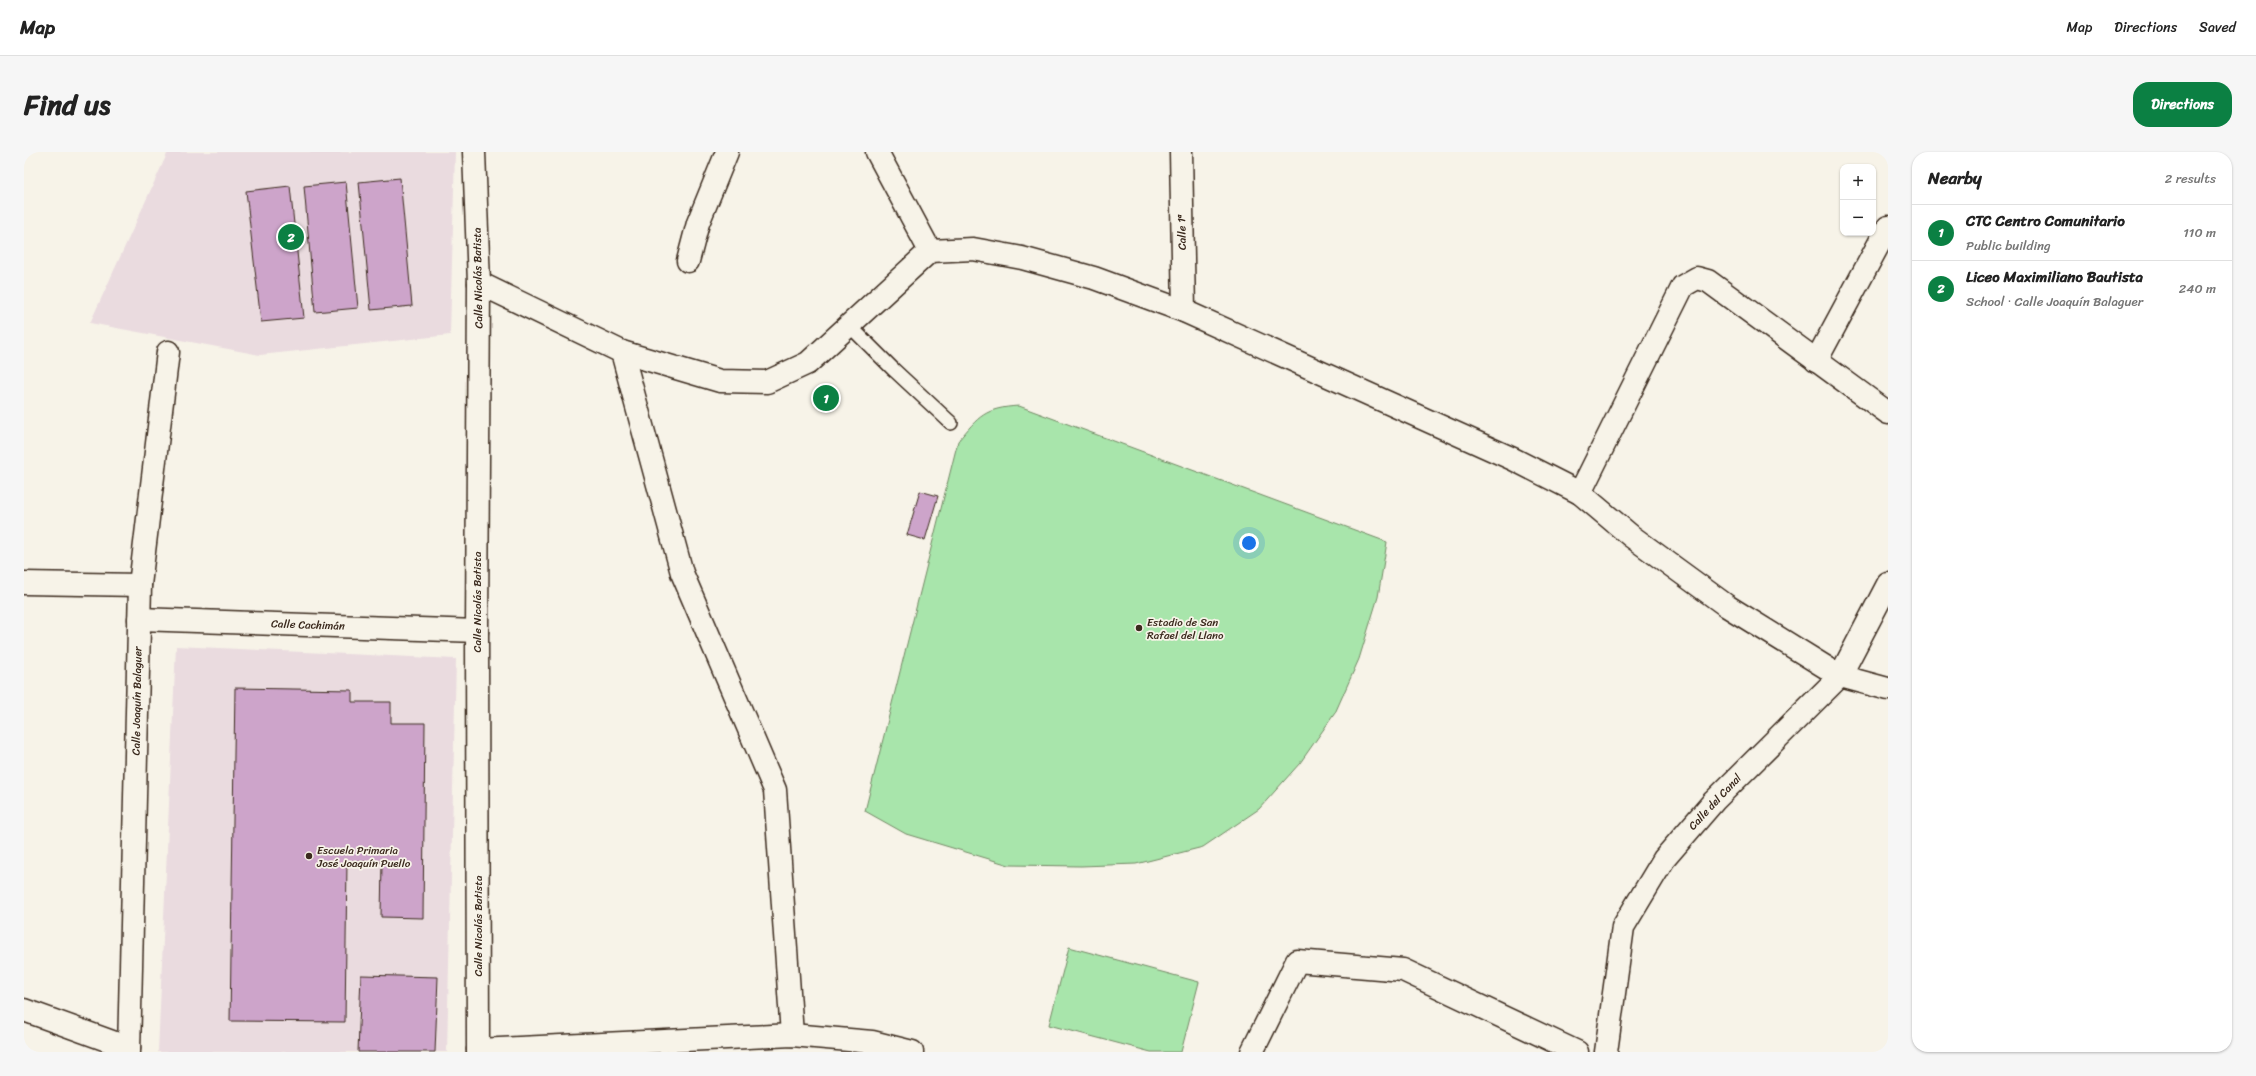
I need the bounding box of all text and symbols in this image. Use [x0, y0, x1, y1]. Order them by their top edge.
text: Map [20, 11, 55, 44]
text: Map [2066, 15, 2092, 40]
text: Directions [2114, 15, 2177, 40]
text: Saved [2199, 15, 2236, 40]
text: Find us [24, 80, 111, 129]
button: Directions [2133, 82, 2232, 127]
text: Nearby [1928, 163, 1982, 193]
map controls [1840, 164, 1876, 236]
button: + [1840, 164, 1876, 200]
text: 2 results [2165, 167, 2216, 190]
button: − [1840, 200, 1876, 236]
text: CTC Centro Comunitario [1966, 208, 2125, 234]
street label: Calle 1ª [1172, 214, 1192, 250]
text: 1 [1938, 221, 1944, 244]
text: 110 m [2183, 221, 2216, 244]
pin: 2 [278, 222, 304, 252]
street label: Calle Nicolás Batista [468, 227, 488, 329]
text: Public building [1966, 234, 2051, 257]
text: Liceo Maximiliano Bautista [1966, 264, 2143, 290]
text: 2 [1937, 277, 1945, 300]
text: 240 m [2179, 277, 2216, 300]
text: School · Calle Joaquín Balaguer [1966, 290, 2143, 313]
pin: 1 [813, 383, 839, 413]
your location [1239, 533, 1259, 553]
street label: Calle Nicolás Batista [468, 551, 487, 652]
place label: Estadio de San Rafael del Llano [1147, 613, 1224, 645]
street label: Calle Cachimán [271, 614, 345, 636]
marker: Estadio de San Rafael del Llano [1134, 623, 1144, 633]
street label: Calle Joaquín Balaguer [127, 645, 147, 756]
street label: Calle del Canal [1684, 769, 1747, 835]
place label: Escuela Primaria José Joaquín Puello [316, 841, 411, 873]
marker: Escuela Primaria José Joaquín Puello [304, 851, 314, 861]
street label: Calle Nicolás Batista [469, 875, 488, 976]

